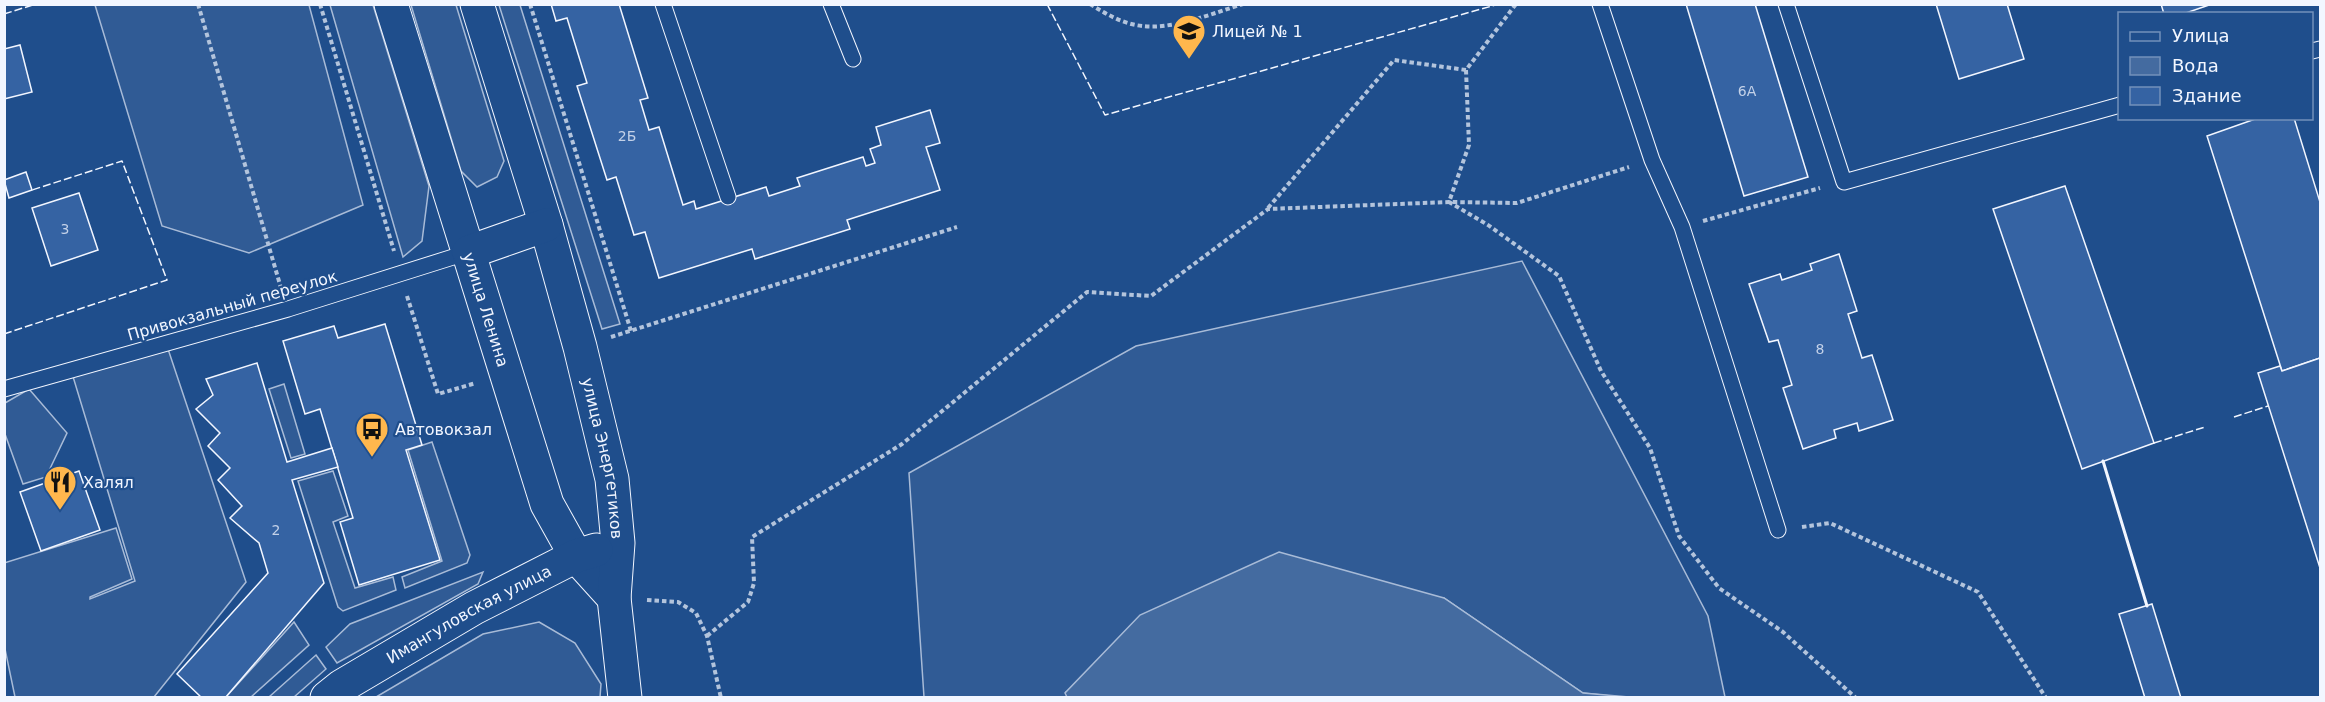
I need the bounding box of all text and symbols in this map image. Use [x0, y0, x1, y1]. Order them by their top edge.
legend [2118, 12, 2313, 120]
school or university icon: Лицей № 1 [1171, 13, 1207, 60]
place label: Лицей № 1 [1212, 22, 1303, 41]
text: Улица [2172, 25, 2229, 46]
text: Вода [2172, 55, 2219, 76]
house number: 6А [1738, 83, 1757, 99]
text: Здание [2172, 85, 2242, 106]
house number: 2Б [618, 128, 636, 144]
house number: 3 [61, 221, 69, 237]
street label: улица Ленина [459, 250, 513, 369]
street label: Привокзальный переулок [125, 266, 340, 345]
house number: 8 [1816, 341, 1824, 357]
street label: улица Энергетиков [578, 376, 627, 540]
bus stop icon: Автовокзал [354, 411, 390, 458]
place label: Автовокзал [395, 420, 492, 439]
restaurant icon: Халял [42, 464, 78, 511]
place label: Халял [83, 473, 134, 492]
house number: 2 [272, 522, 280, 538]
street label: Имангуловская улица [383, 561, 554, 668]

